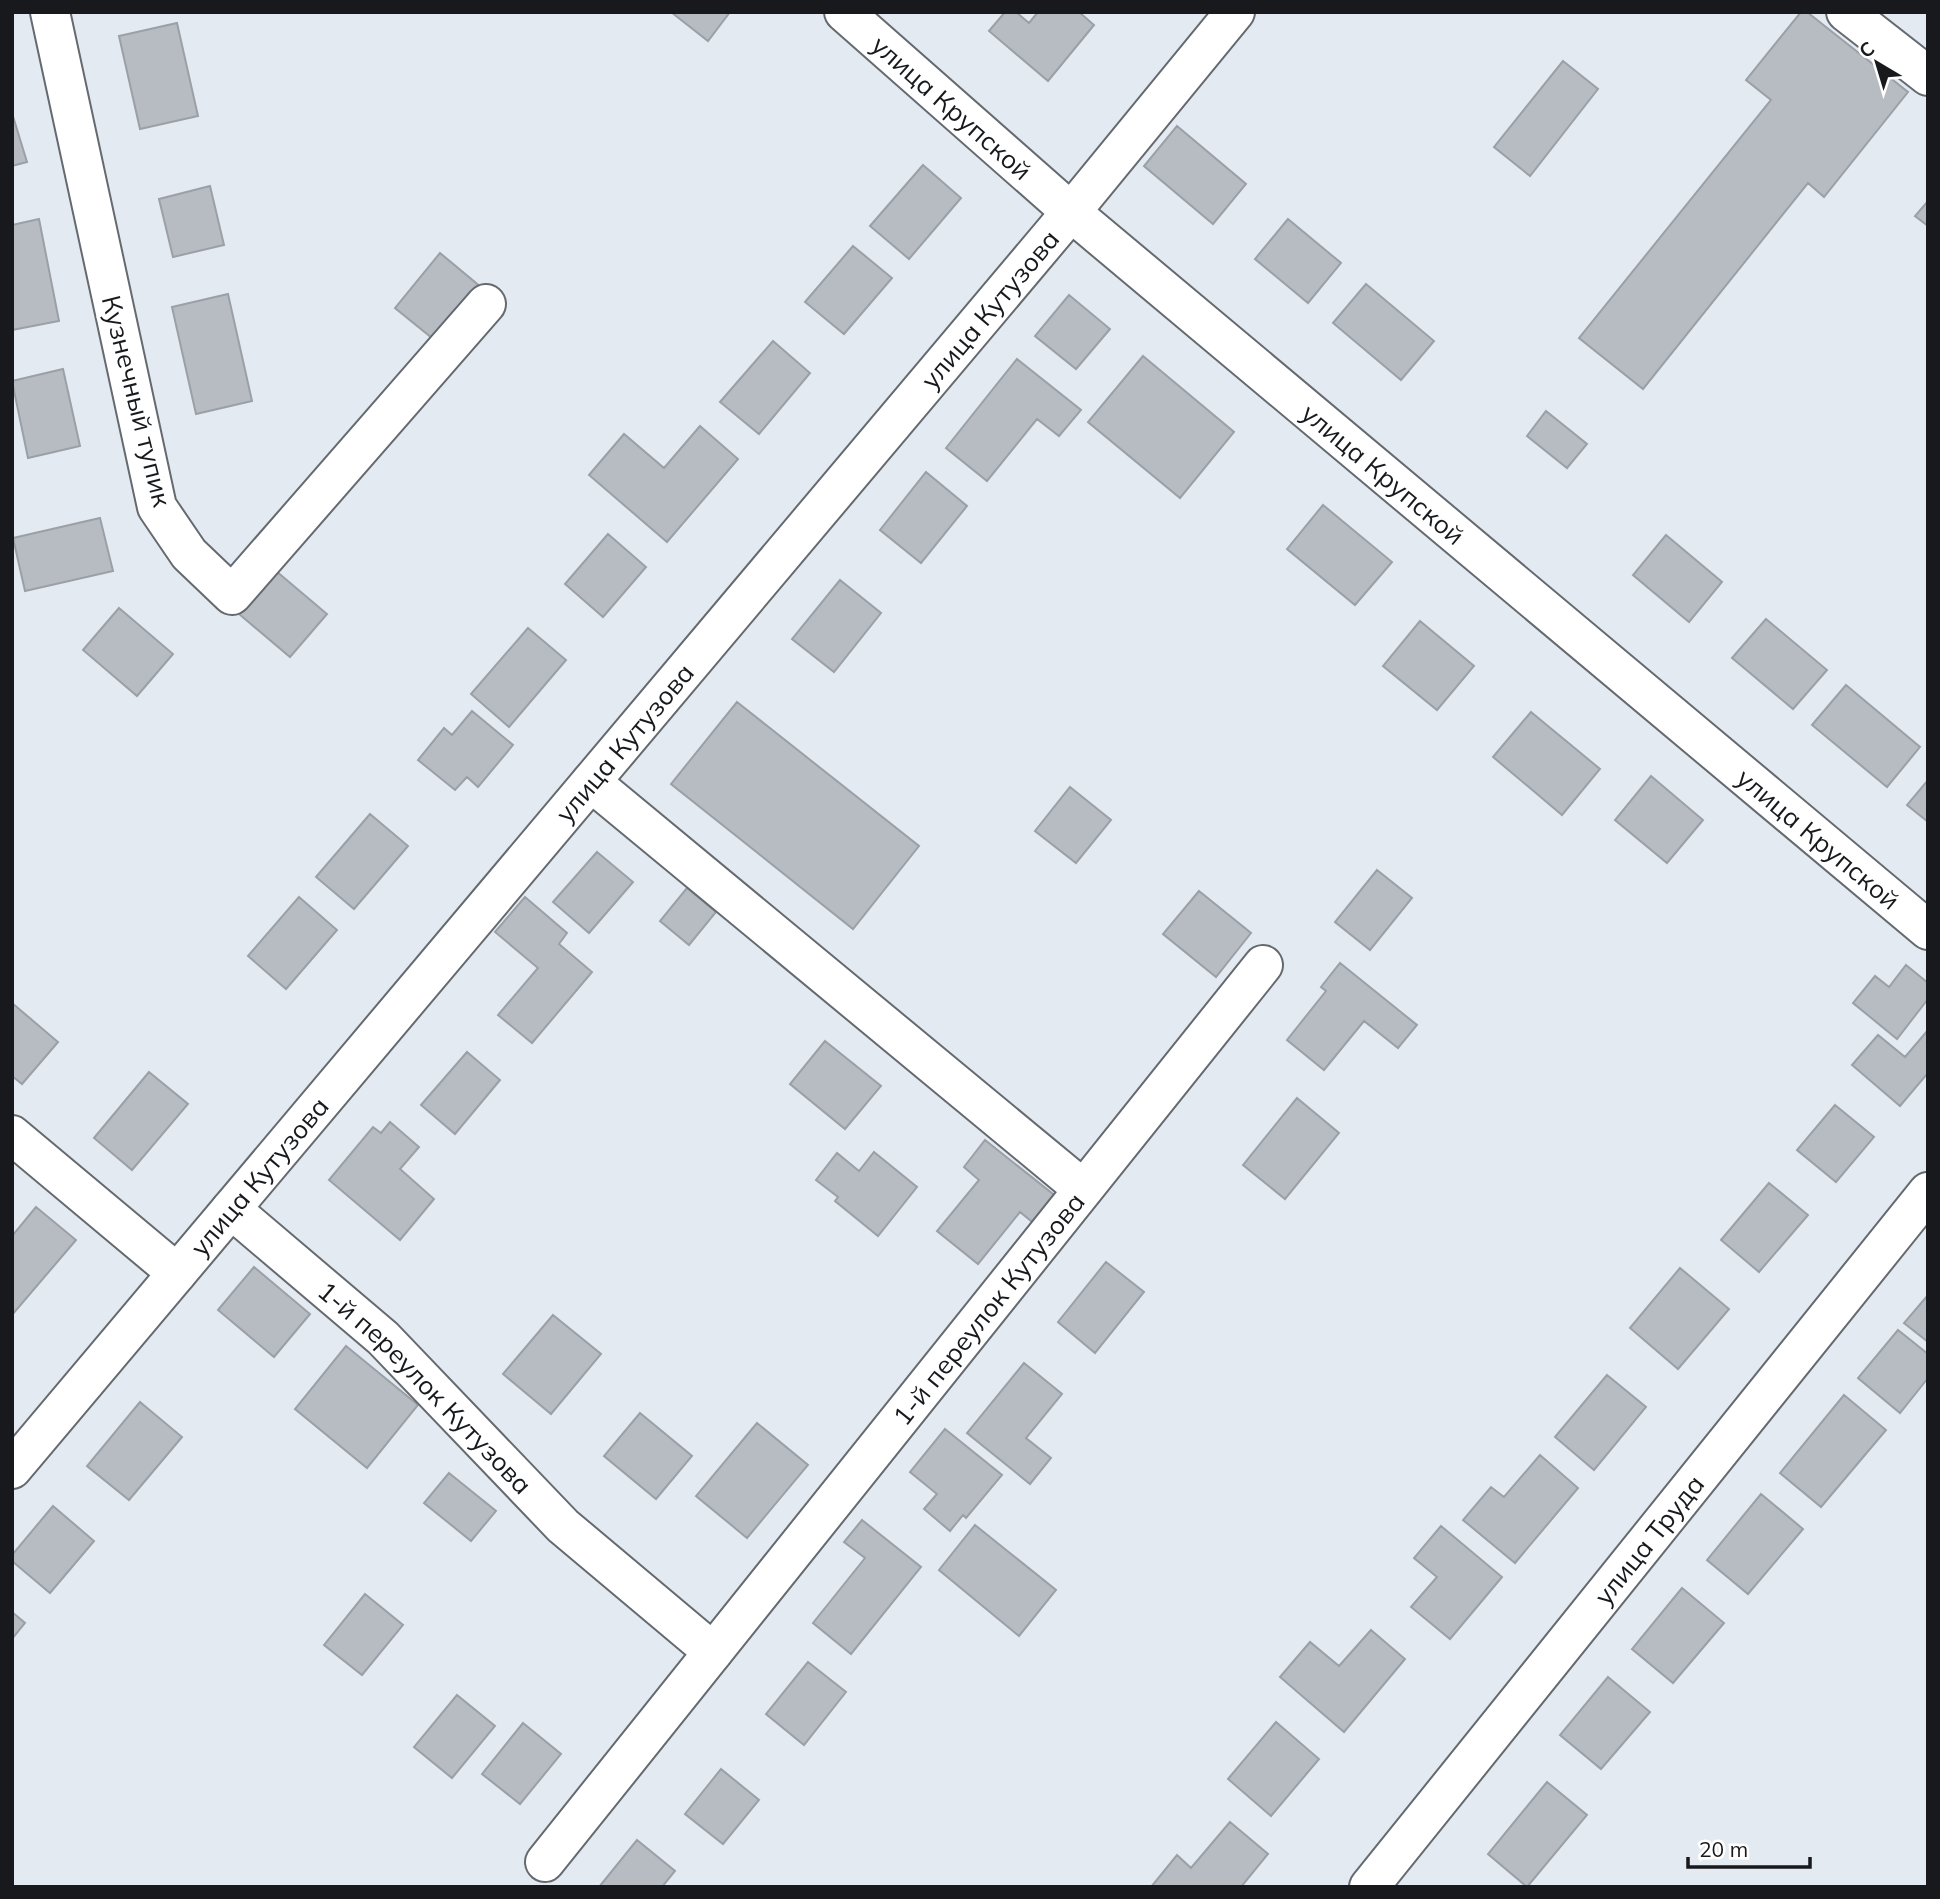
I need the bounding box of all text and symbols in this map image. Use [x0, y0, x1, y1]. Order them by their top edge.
street label: улица Крупской [865, 28, 1039, 187]
north arrow [1842, 28, 1912, 98]
text: С [1854, 36, 1879, 63]
street label: улица Кутузова [913, 223, 1066, 395]
street label: Кузнечный тупик [95, 292, 179, 510]
street label: улица Крупской [1295, 396, 1472, 551]
street label: улица Кутузова [548, 656, 700, 829]
street label: улица Крупской [1730, 761, 1907, 916]
street label: улица Кутузова [182, 1090, 335, 1262]
street label: 1-й переулок Кутузова [885, 1185, 1091, 1432]
street label: 1-й переулок Кутузова [312, 1274, 539, 1500]
street label: улица Труда [1586, 1468, 1711, 1611]
scale bar [1688, 1826, 1811, 1870]
text: 20 m [1699, 1836, 1748, 1862]

